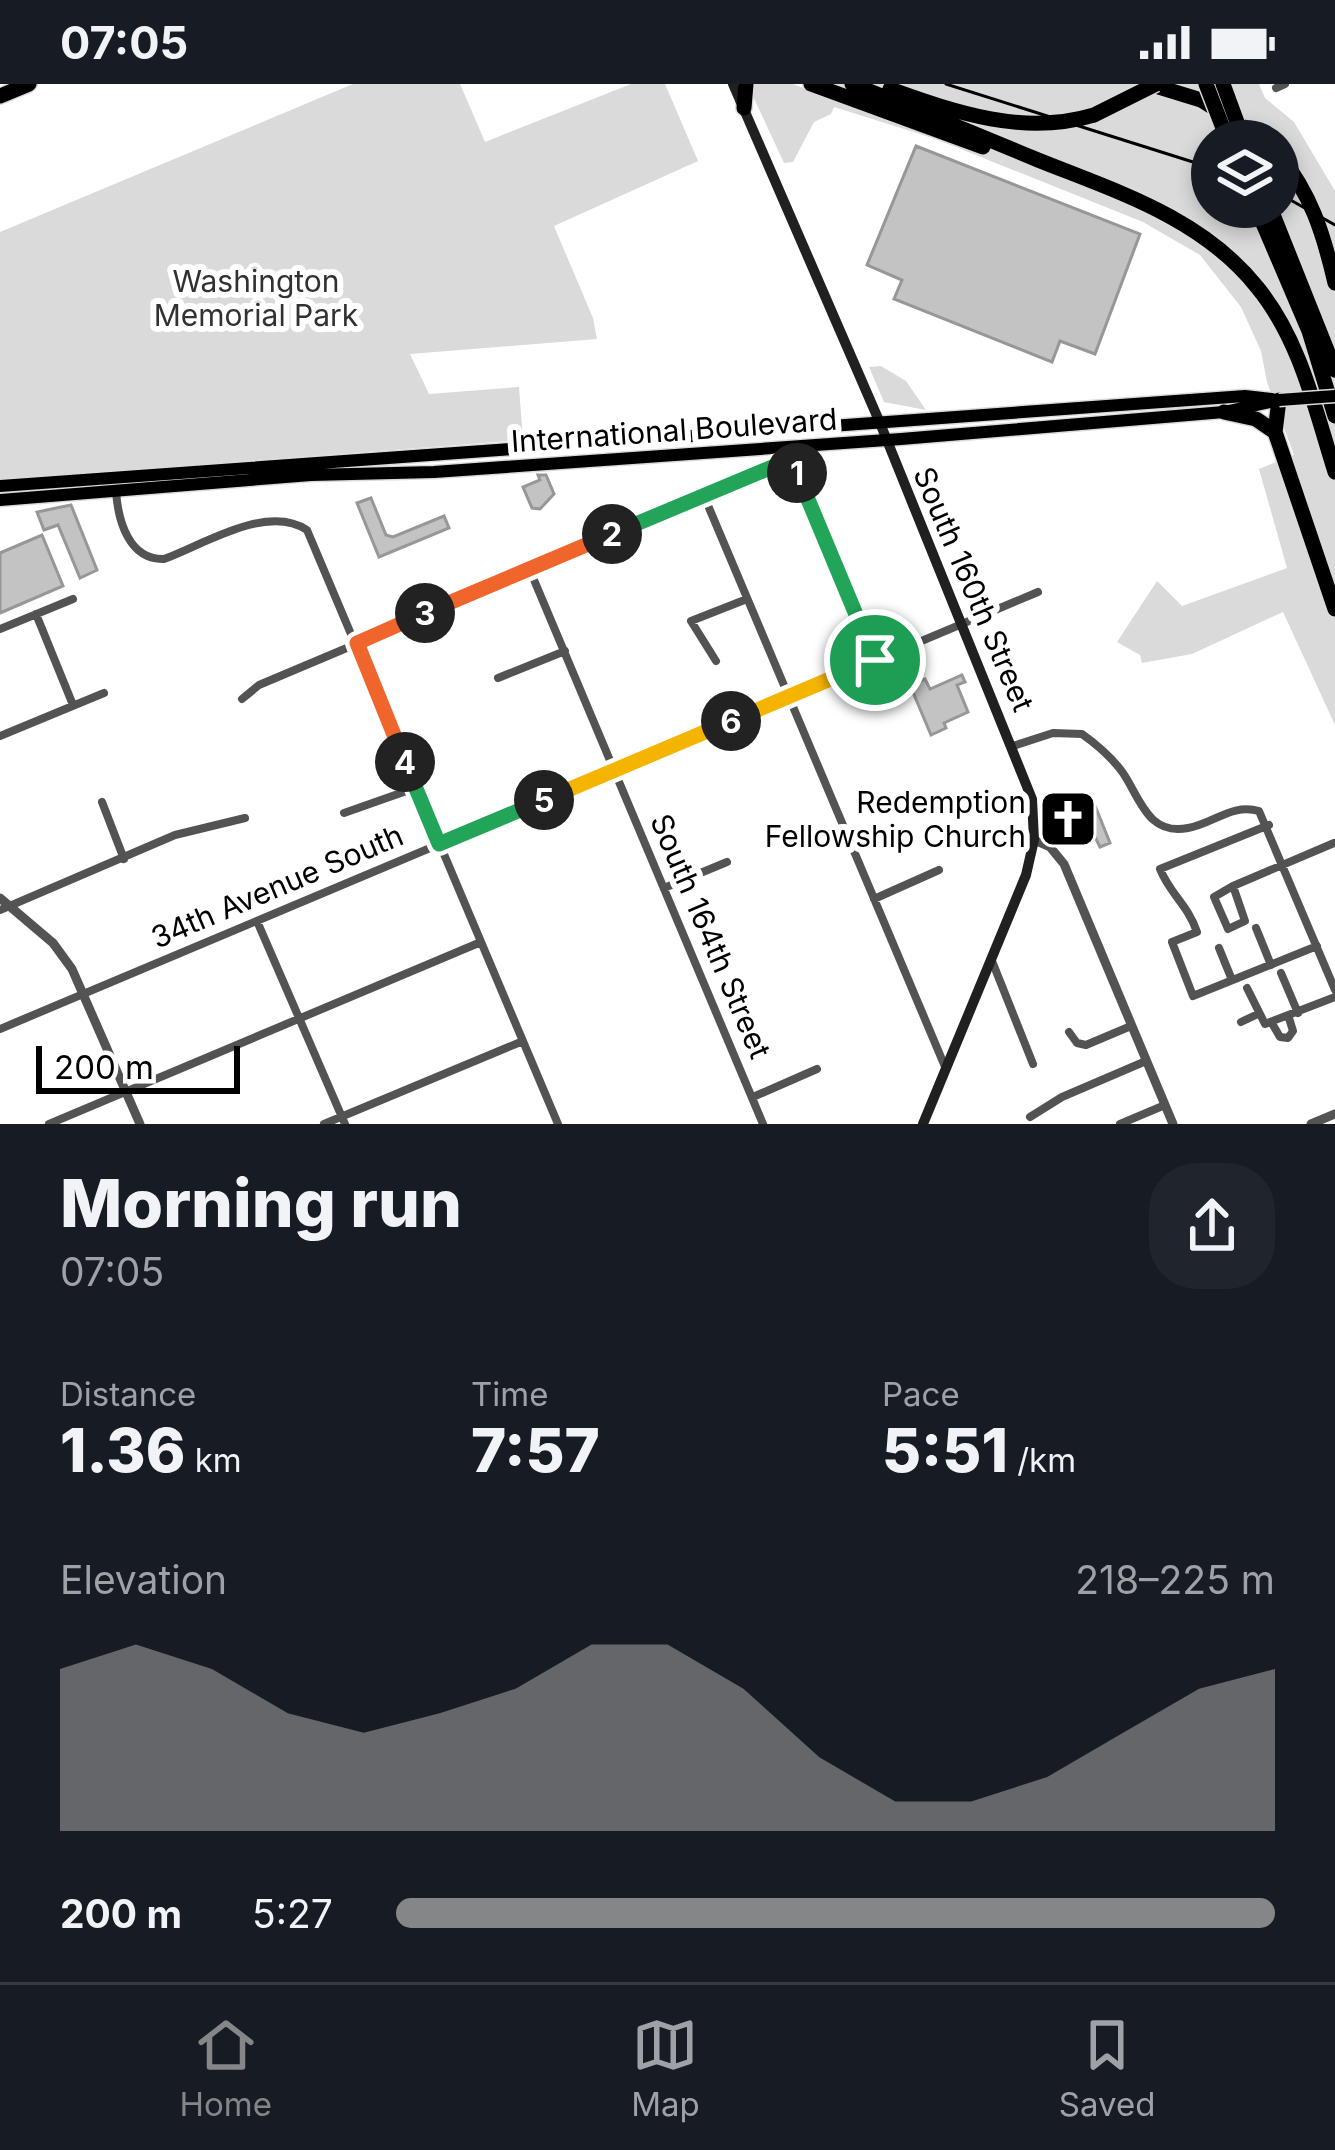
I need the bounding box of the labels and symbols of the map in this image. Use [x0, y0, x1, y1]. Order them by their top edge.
park label: Washington Memorial Park [154, 263, 359, 333]
street label: International Boulevard [510, 401, 838, 459]
pin: 1 [767, 443, 827, 503]
street label: South 160th Street [906, 461, 1042, 717]
pin: 2 [582, 504, 642, 564]
pin: 3 [395, 583, 455, 643]
pin [824, 609, 926, 711]
pin: 6 [701, 691, 761, 751]
pin: 4 [375, 732, 435, 792]
pin: 5 [514, 770, 574, 830]
place label: Redemption Fellowship Church [765, 784, 1026, 854]
church icon: Redemption Fellowship Church [1037, 788, 1099, 850]
street label: South 164th Street [643, 808, 779, 1064]
street label: 34th Avenue South [146, 817, 408, 955]
scale bar [36, 1040, 240, 1093]

